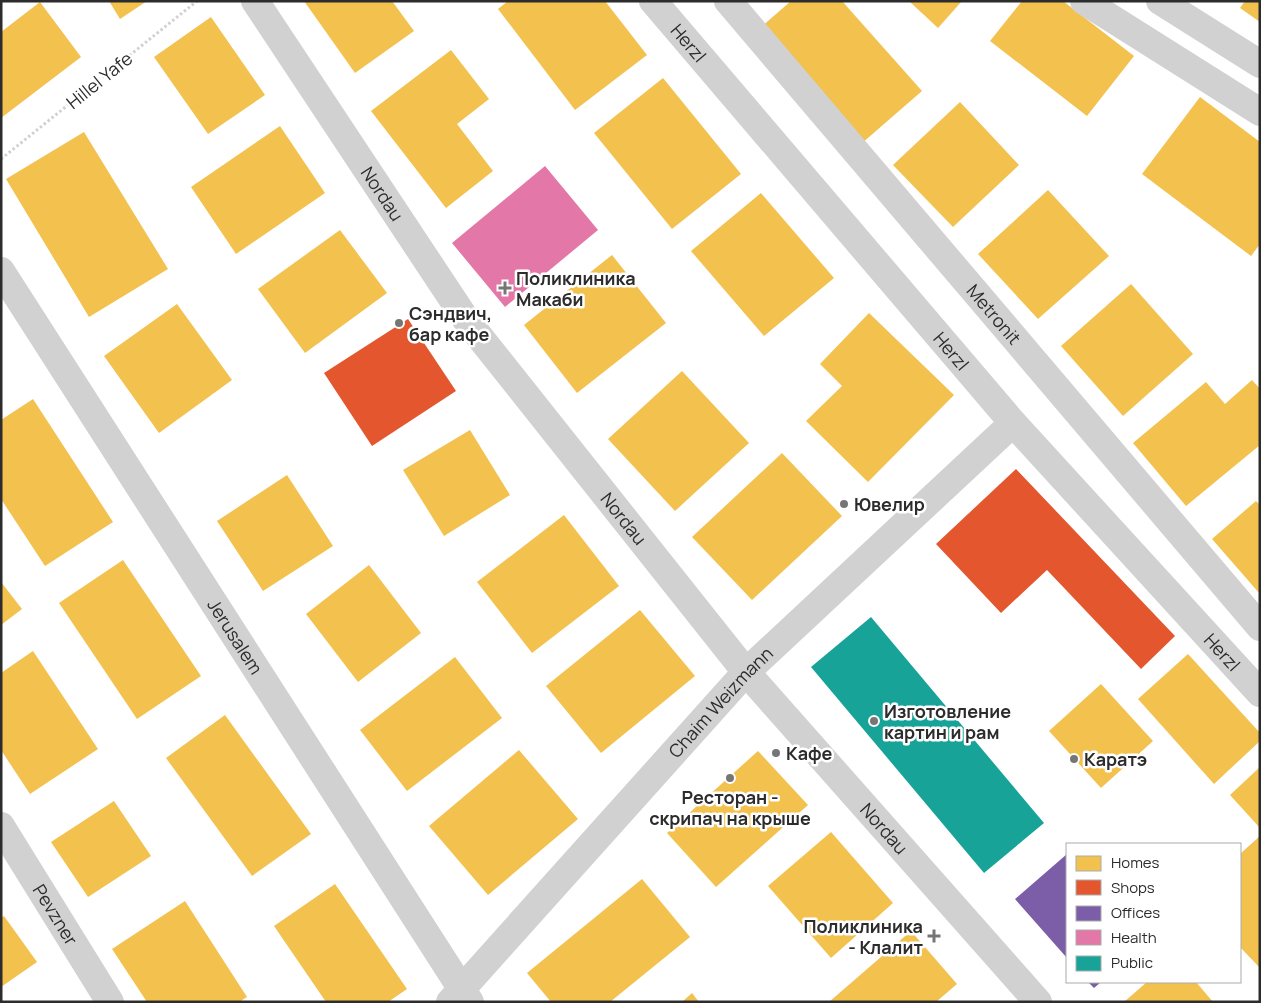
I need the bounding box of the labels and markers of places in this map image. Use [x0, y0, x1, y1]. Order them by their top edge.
place label: Поликлиника Макаби [516, 266, 636, 311]
marker: Поликлиника Макаби [498, 281, 512, 295]
place label: Сэндвич, бар кафе [409, 301, 492, 346]
marker: Сэндвич, бар кафе [393, 317, 405, 329]
place label: Ювелир [854, 492, 925, 516]
marker: Ювелир [838, 498, 850, 510]
place label: Изготовление картин и рам [884, 699, 1011, 744]
marker: Изготовление картин и рам [868, 715, 880, 727]
place label: Кафе [786, 741, 833, 765]
marker: Кафе [770, 747, 782, 759]
place label: Каратэ [1084, 747, 1147, 771]
marker: Каратэ [1068, 753, 1080, 765]
marker: Ресторан - скрипач на крыше [724, 772, 736, 784]
place label: Ресторан - скрипач на крыше [649, 785, 811, 830]
place label: Поликлиника - Клалит [803, 914, 923, 959]
marker: Поликлиника - Клалит [927, 929, 941, 943]

